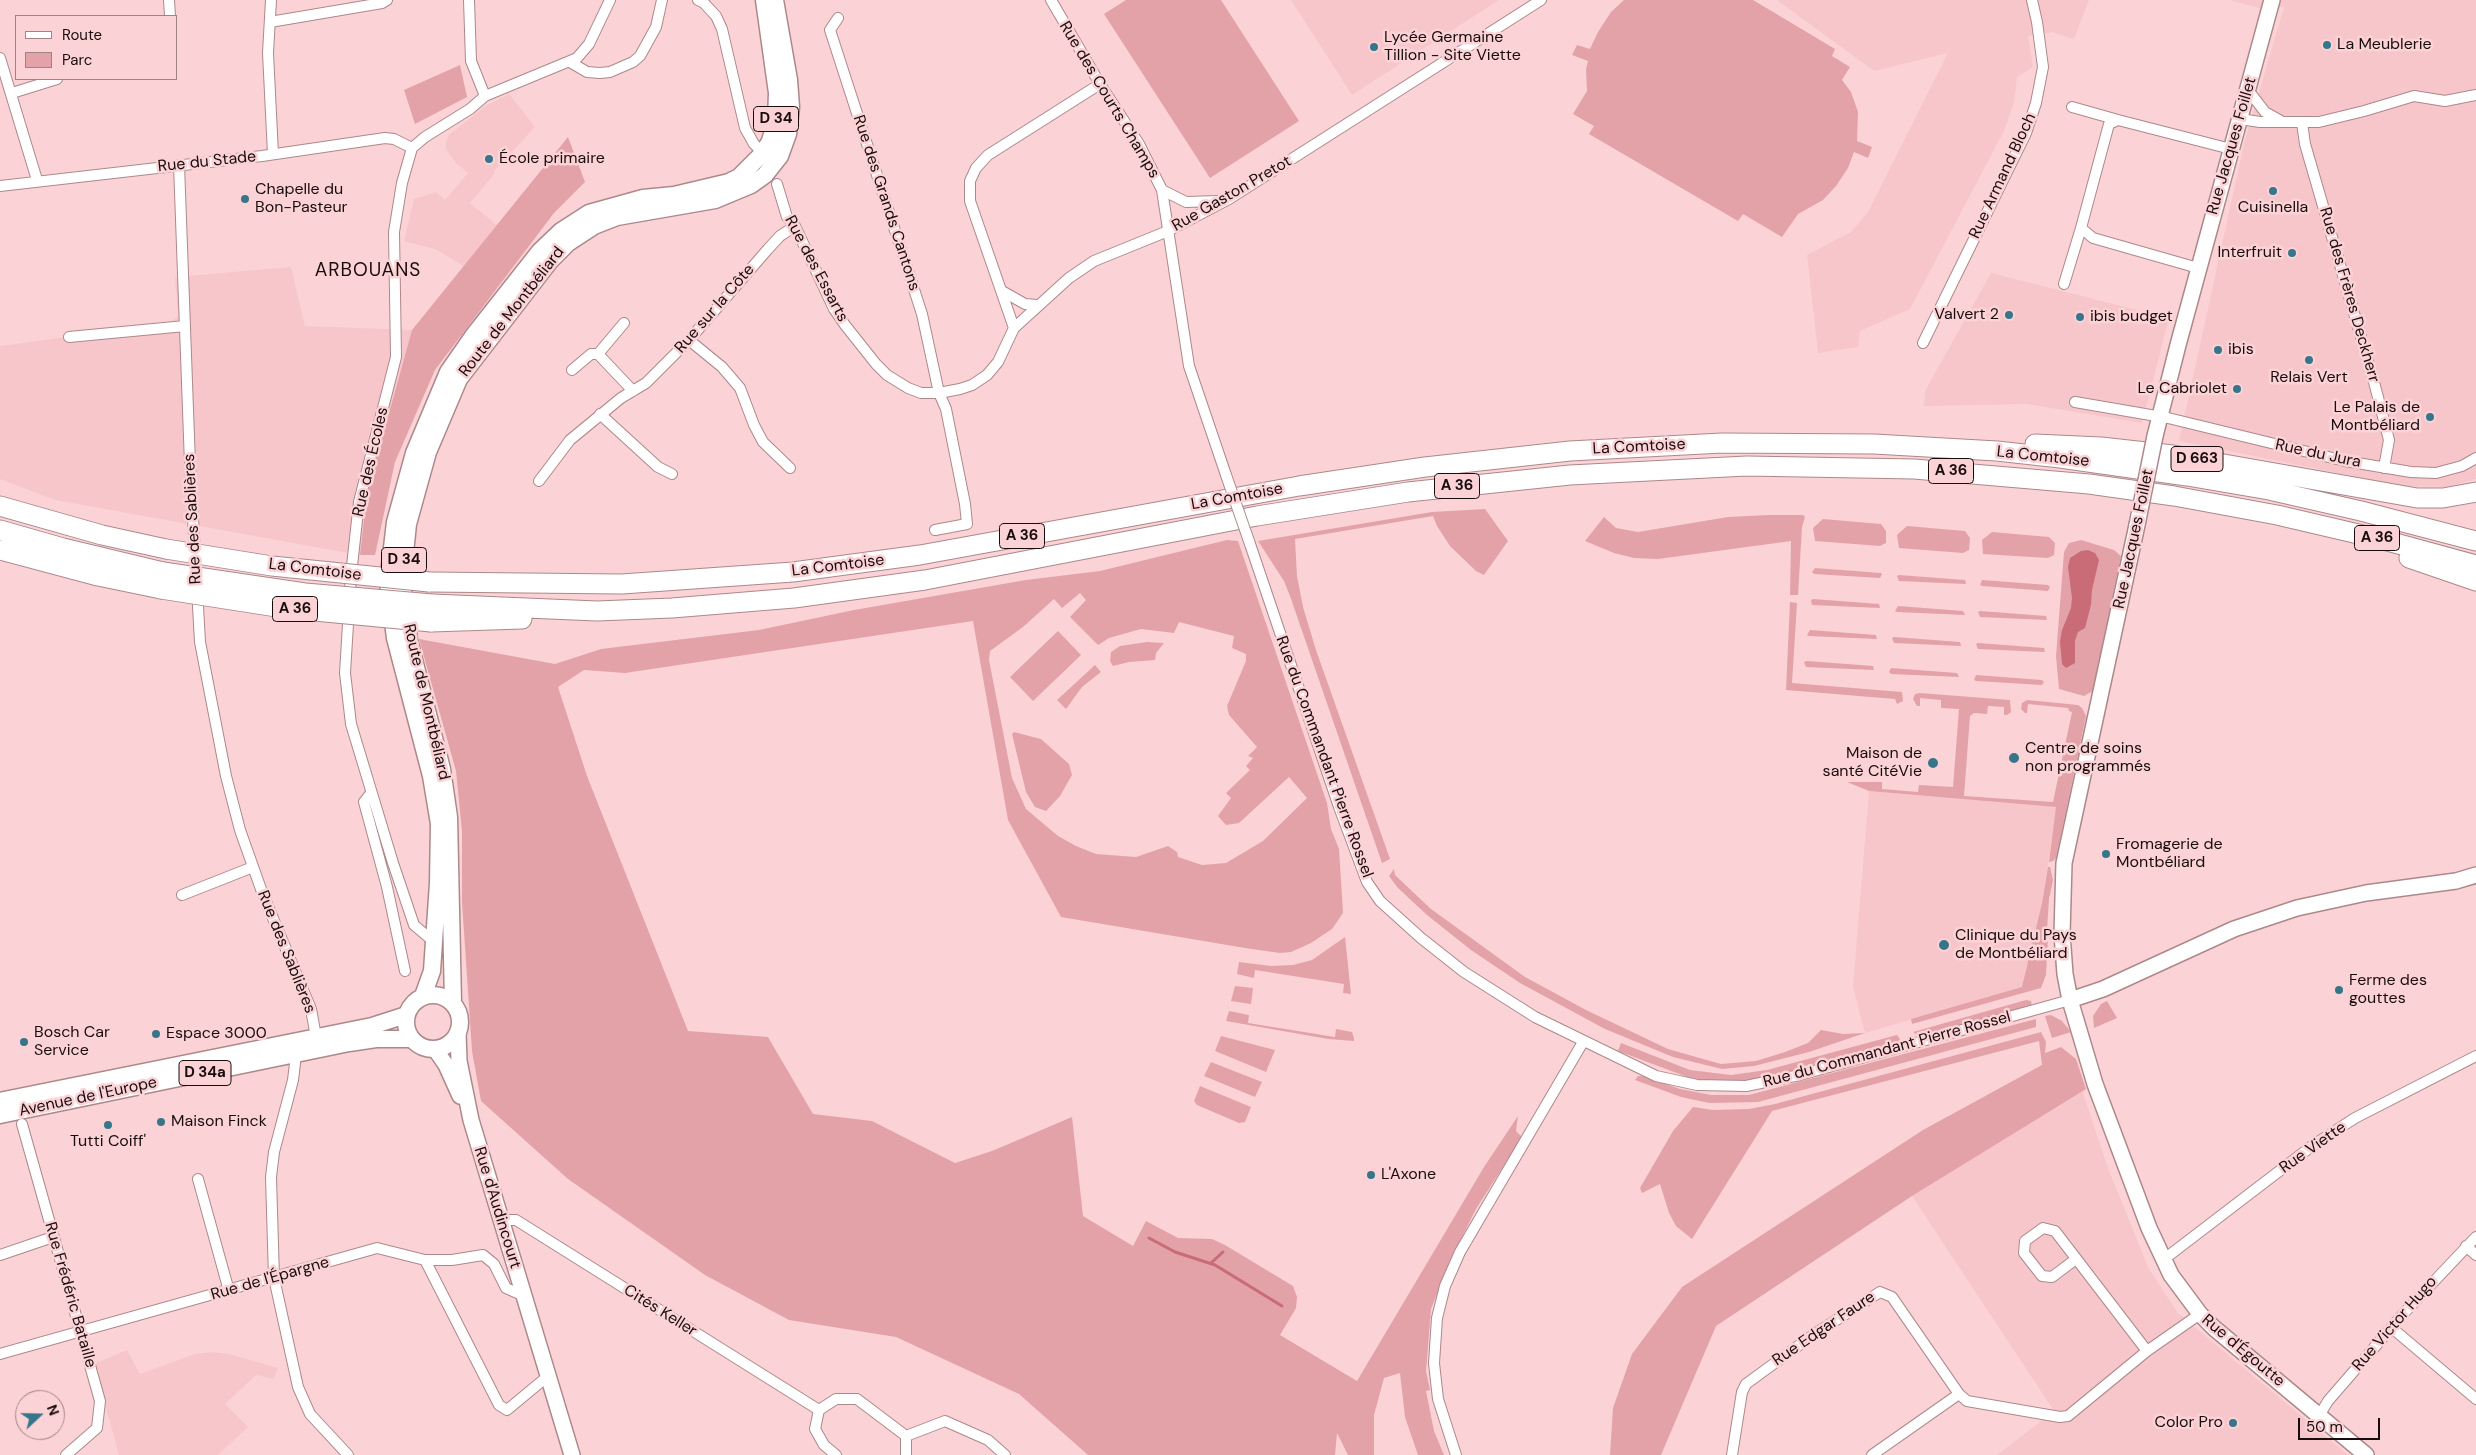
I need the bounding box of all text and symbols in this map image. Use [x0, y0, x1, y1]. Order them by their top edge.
legend [15, 15, 178, 80]
street label: Rue des Courts Champs [1054, 18, 1164, 182]
text: Route [62, 25, 102, 45]
place label: Lycée Germaine Tillion - Site Viette [1384, 28, 1521, 66]
place label: La Meublerie [2337, 35, 2432, 55]
marker: La Meublerie [2321, 39, 2333, 51]
marker: Lycée Germaine Tillion - Site Viette [1368, 41, 1380, 53]
text: Parc [62, 50, 92, 70]
street label: Rue Jacques Foillet [2203, 75, 2261, 217]
road number: D 34 [754, 106, 798, 132]
street label: Rue Armand Bloch [1966, 110, 2040, 242]
street label: Rue des Grands Cantons [848, 113, 924, 293]
street label: Rue du Stade [157, 147, 257, 177]
place label: École primaire [499, 149, 605, 169]
street label: Rue Gaston Pretot [1169, 152, 1295, 236]
marker: École primaire [483, 153, 495, 165]
place label: Chapelle du Bon-Pasteur [255, 180, 347, 218]
marker: Cuisinella [2267, 185, 2279, 197]
marker: Chapelle du Bon-Pasteur [239, 193, 251, 205]
place label: Cuisinella [2238, 198, 2308, 218]
street label: Rue des Frères Deckherr [2315, 205, 2383, 385]
street label: Rue des Essarts [780, 213, 852, 325]
street label: Route de Montbéliard [455, 243, 569, 381]
place label: Interfruit [2217, 243, 2282, 263]
marker: Interfruit [2286, 247, 2298, 259]
district label: ARBOUANS [314, 260, 422, 282]
street label: Rue sur la Côte [671, 261, 759, 357]
place label: Valvert 2 [1934, 305, 1999, 325]
place label: ibis budget [2090, 307, 2173, 327]
marker: Valvert 2 [2003, 309, 2015, 321]
marker: ibis budget [2074, 311, 2086, 323]
place label: ibis [2228, 340, 2254, 360]
marker: ibis [2212, 344, 2224, 356]
marker: Relais Vert [2303, 354, 2315, 366]
place label: Relais Vert [2270, 368, 2348, 388]
place label: Le Cabriolet [2137, 379, 2227, 399]
marker: Le Cabriolet [2231, 383, 2243, 395]
place label: Le Palais de Montbéliard [2331, 398, 2420, 436]
street label: Rue des Écoles [349, 405, 393, 519]
marker: Le Palais de Montbéliard [2424, 411, 2436, 423]
street label: La Comtoise [1592, 435, 1686, 459]
street label: Rue du Jura [2273, 436, 2363, 472]
street label: La Comtoise [1996, 443, 2090, 471]
road number: D 663 [2171, 446, 2223, 472]
street label: Rue des Sablières [180, 453, 206, 585]
road number: A 36 [1928, 458, 1974, 484]
street label: Rue Jacques Foillet [2110, 467, 2158, 611]
road number: A 36 [1434, 474, 1480, 498]
street label: La Comtoise [1189, 479, 1285, 515]
road number: A 36 [1000, 524, 1044, 548]
road number: A 36 [2354, 526, 2400, 550]
road number: D 34 [382, 548, 426, 572]
street label: La Comtoise [791, 551, 885, 581]
street label: La Comtoise [268, 555, 362, 585]
road number: A 36 [272, 596, 318, 622]
street label: Route de Montbéliard [399, 622, 453, 782]
street label: Rue du Commandant Pierre Rossel [1271, 634, 1377, 880]
place label: Centre de soins non programmés [2025, 739, 2151, 777]
place label: Maison de santé CitéVie [1823, 744, 1922, 782]
marker: Centre de soins non programmés [2007, 751, 2021, 765]
marker: Maison de santé CitéVie [1926, 756, 1940, 770]
place label: Fromagerie de Montbéliard [2116, 835, 2223, 873]
marker: Fromagerie de Montbéliard [2100, 848, 2112, 860]
street label: Rue des Sablières [253, 888, 319, 1016]
place label: Clinique du Pays de Montbéliard [1955, 926, 2077, 964]
marker: Clinique du Pays de Montbéliard [1937, 938, 1951, 952]
place label: Ferme des gouttes [2349, 971, 2427, 1009]
marker: Ferme des gouttes [2333, 984, 2345, 996]
street label: Rue du Commandant Pierre Rossel [1761, 1008, 2013, 1092]
place label: Bosch Car Service [34, 1023, 110, 1061]
place label: Espace 3000 [166, 1024, 267, 1044]
marker: Espace 3000 [150, 1028, 162, 1040]
marker: Bosch Car Service [18, 1036, 30, 1048]
road number: D 34a [179, 1060, 231, 1086]
street label: Avenue de l'Europe [17, 1073, 159, 1121]
place label: Maison Finck [171, 1112, 267, 1132]
marker: Maison Finck [155, 1116, 167, 1128]
street label: Rue Viette [2276, 1118, 2350, 1178]
marker: Tutti Coiff' [102, 1119, 114, 1131]
place label: Tutti Coiff' [70, 1132, 146, 1152]
street label: Rue d'Audincourt [469, 1145, 525, 1271]
place label: L'Axone [1381, 1165, 1436, 1185]
marker: L'Axone [1365, 1169, 1377, 1181]
street label: Rue Frédéric Bataille [40, 1220, 100, 1370]
street label: Rue de l'Épargne [209, 1253, 331, 1305]
street label: Rue Victor Hugo [2349, 1273, 2441, 1375]
street label: Cités Keller [620, 1281, 700, 1341]
street label: Rue Edgar Faure [1769, 1288, 1879, 1370]
street label: Rue d'Égoutte [2198, 1311, 2288, 1391]
north arrow [15, 1390, 65, 1440]
text: N [43, 1402, 63, 1418]
scale bar [2301, 1408, 2384, 1440]
place label: Color Pro [2154, 1413, 2223, 1433]
marker: Color Pro [2227, 1417, 2239, 1429]
text: 50 m [2306, 1417, 2343, 1437]

